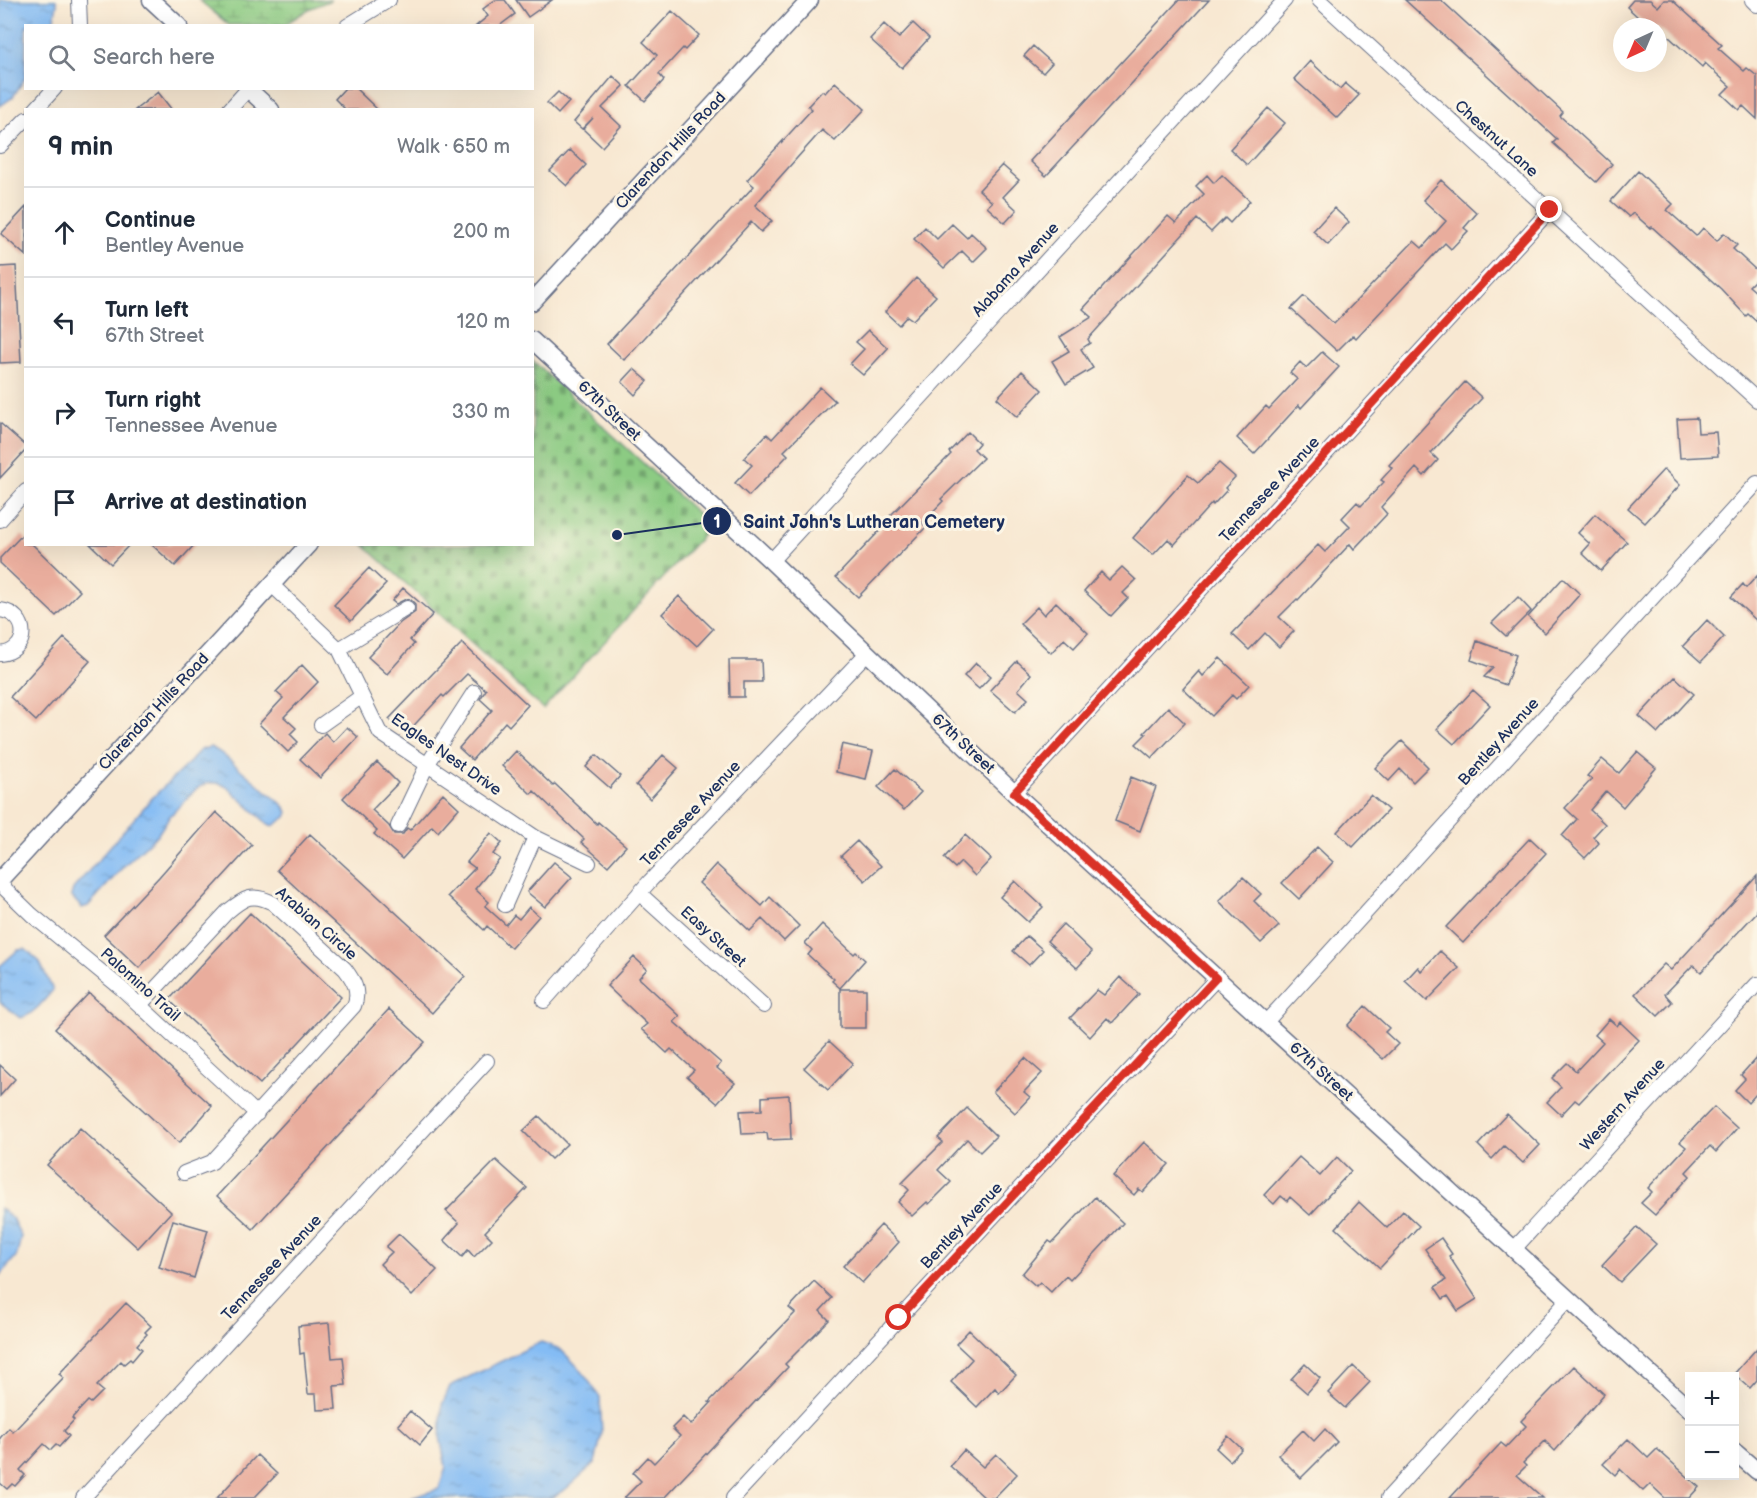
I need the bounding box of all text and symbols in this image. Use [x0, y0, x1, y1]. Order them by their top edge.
north arrow [1613, 18, 1667, 72]
search box [24, 24, 534, 90]
icon: search [45, 41, 78, 74]
text: Search here [93, 44, 215, 71]
street label: Clarendon Hills Road [612, 89, 730, 213]
street label: Chestnut Lane [1450, 97, 1542, 182]
text: 9 min [48, 132, 113, 163]
text: Walk · 650 m [397, 135, 510, 159]
route end [1536, 196, 1562, 222]
text: Continue [105, 207, 195, 234]
icon: ahead [48, 216, 81, 249]
street label: Alabama Avenue [969, 218, 1064, 321]
text: 200 m [453, 220, 510, 244]
text: Bentley Avenue [105, 234, 244, 258]
text: Turn left [105, 297, 189, 324]
icon: left [48, 306, 81, 339]
text: 120 m [457, 310, 510, 334]
text: 67th Street [105, 324, 204, 348]
street label: 67th Street [574, 377, 645, 445]
text: Turn right [105, 387, 201, 414]
icon: right [48, 396, 81, 429]
text: 330 m [452, 400, 510, 424]
text: Tennessee Avenue [105, 414, 277, 438]
street label: Tennessee Avenue [1216, 433, 1324, 547]
icon: arrive [48, 486, 81, 519]
text: Arrive at destination [105, 489, 307, 516]
callout: Saint John's Lutheran Cemetery [702, 503, 1017, 539]
text: 1 [713, 512, 721, 533]
text: Saint John's Lutheran Cemetery [743, 512, 1006, 533]
street label: Clarendon Hills Road [95, 650, 213, 774]
street label: Bentley Avenue [1455, 694, 1544, 790]
street label: Eagles Nest Drive [387, 710, 505, 800]
street label: 67th Street [928, 710, 999, 778]
street label: Tennessee Avenue [637, 757, 745, 871]
street label: Arabian Circle [271, 884, 361, 965]
street label: Easy Street [676, 903, 750, 971]
street label: Palomino Trail [96, 944, 184, 1026]
street label: 67th Street [1285, 1038, 1357, 1106]
street label: Western Avenue [1577, 1054, 1670, 1155]
street label: Bentley Avenue [917, 1178, 1007, 1273]
street label: Tennessee Avenue [218, 1211, 326, 1325]
route start [885, 1304, 911, 1330]
map controls [1685, 1372, 1739, 1480]
button: + [1685, 1372, 1739, 1426]
button: − [1685, 1426, 1739, 1480]

